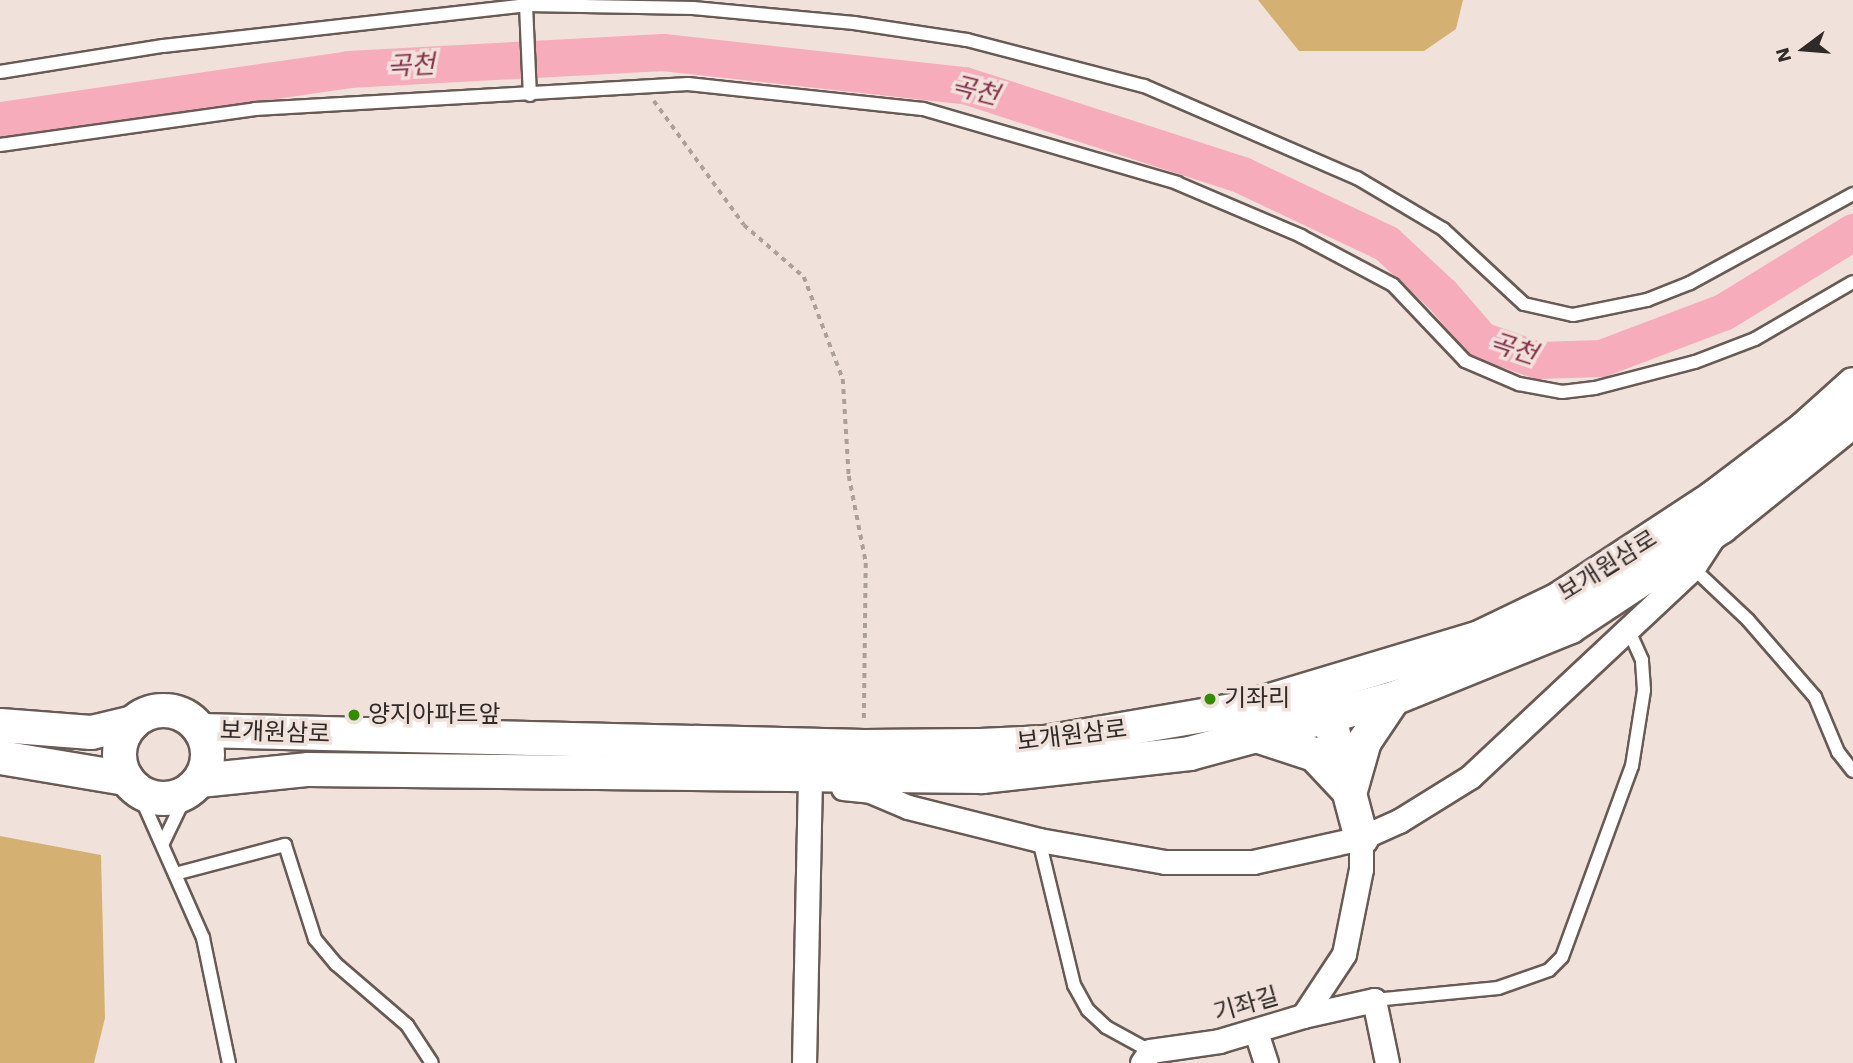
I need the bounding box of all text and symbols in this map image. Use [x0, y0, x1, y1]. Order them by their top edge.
north arrow [1769, 14, 1839, 84]
text: N [1770, 45, 1796, 65]
water label: 곡천 [386, 49, 436, 83]
water label: 곡천 [948, 70, 1002, 112]
water label: 곡천 [1485, 327, 1541, 371]
street label: 보개원삼로 [1554, 525, 1662, 607]
place label: 기좌리 [1224, 685, 1290, 713]
marker: 기좌리 [1202, 691, 1218, 707]
place label: 양지아파트앞 [368, 701, 500, 729]
marker: 양지아파트앞 [346, 707, 362, 723]
street label: 보개원삼로 [1015, 715, 1129, 757]
street label: 보개원삼로 [219, 717, 331, 749]
street label: 기좌길 [1210, 982, 1282, 1028]

